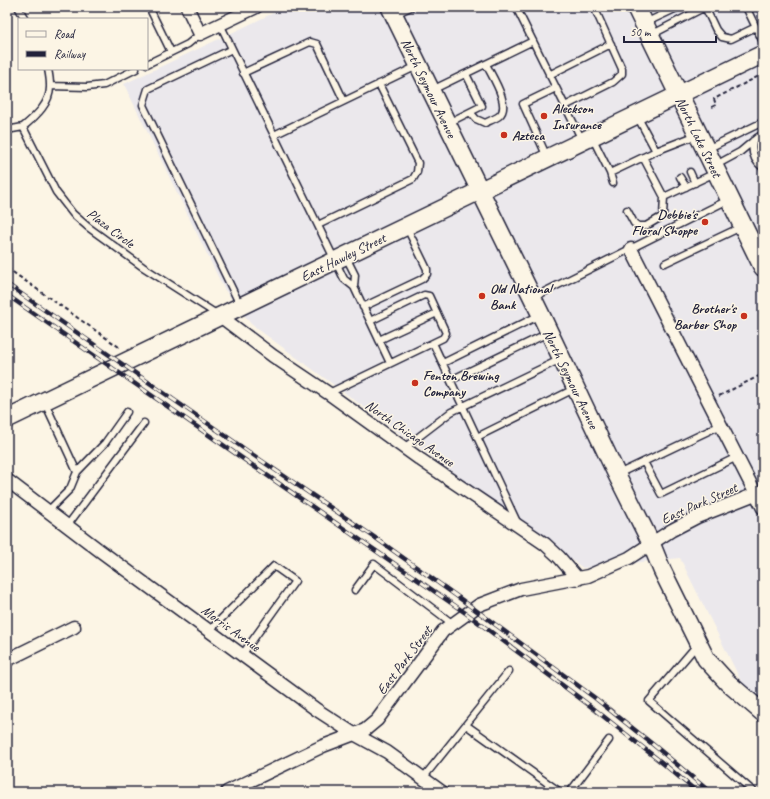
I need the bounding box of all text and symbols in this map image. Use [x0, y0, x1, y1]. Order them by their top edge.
legend [18, 18, 148, 70]
scale bar [624, 18, 716, 44]
text: 50 m [630, 24, 652, 40]
text: Road [54, 26, 76, 42]
street label: North Seymour Avenue [397, 36, 461, 142]
text: Railway [54, 46, 86, 62]
street label: North Lake Street [672, 94, 726, 181]
place label: Aleckson Insurance [552, 100, 602, 133]
marker: Aleckson Insurance [539, 111, 549, 121]
place label: Azteca [512, 127, 546, 144]
marker: Azteca [499, 130, 509, 140]
street label: Plaza Circle [84, 205, 139, 253]
place label: Debbie's Floral Shoppe [632, 206, 699, 239]
marker: Debbie's Floral Shoppe [700, 217, 710, 227]
street label: East Hawley Street [298, 229, 390, 285]
place label: Old National Bank [490, 280, 554, 313]
marker: Old National Bank [477, 291, 487, 301]
place label: Brother's Barber Shop [674, 300, 738, 333]
marker: Brother's Barber Shop [739, 311, 749, 321]
street label: North Seymour Avenue [539, 327, 603, 433]
place label: Fenton Brewing Company [423, 367, 499, 400]
marker: Fenton Brewing Company [410, 378, 420, 388]
street label: North Chicago Avenue [362, 396, 459, 471]
street label: East Park Street [659, 479, 741, 528]
street label: Morris Avenue [198, 602, 264, 656]
street label: East Park Street [373, 622, 437, 698]

